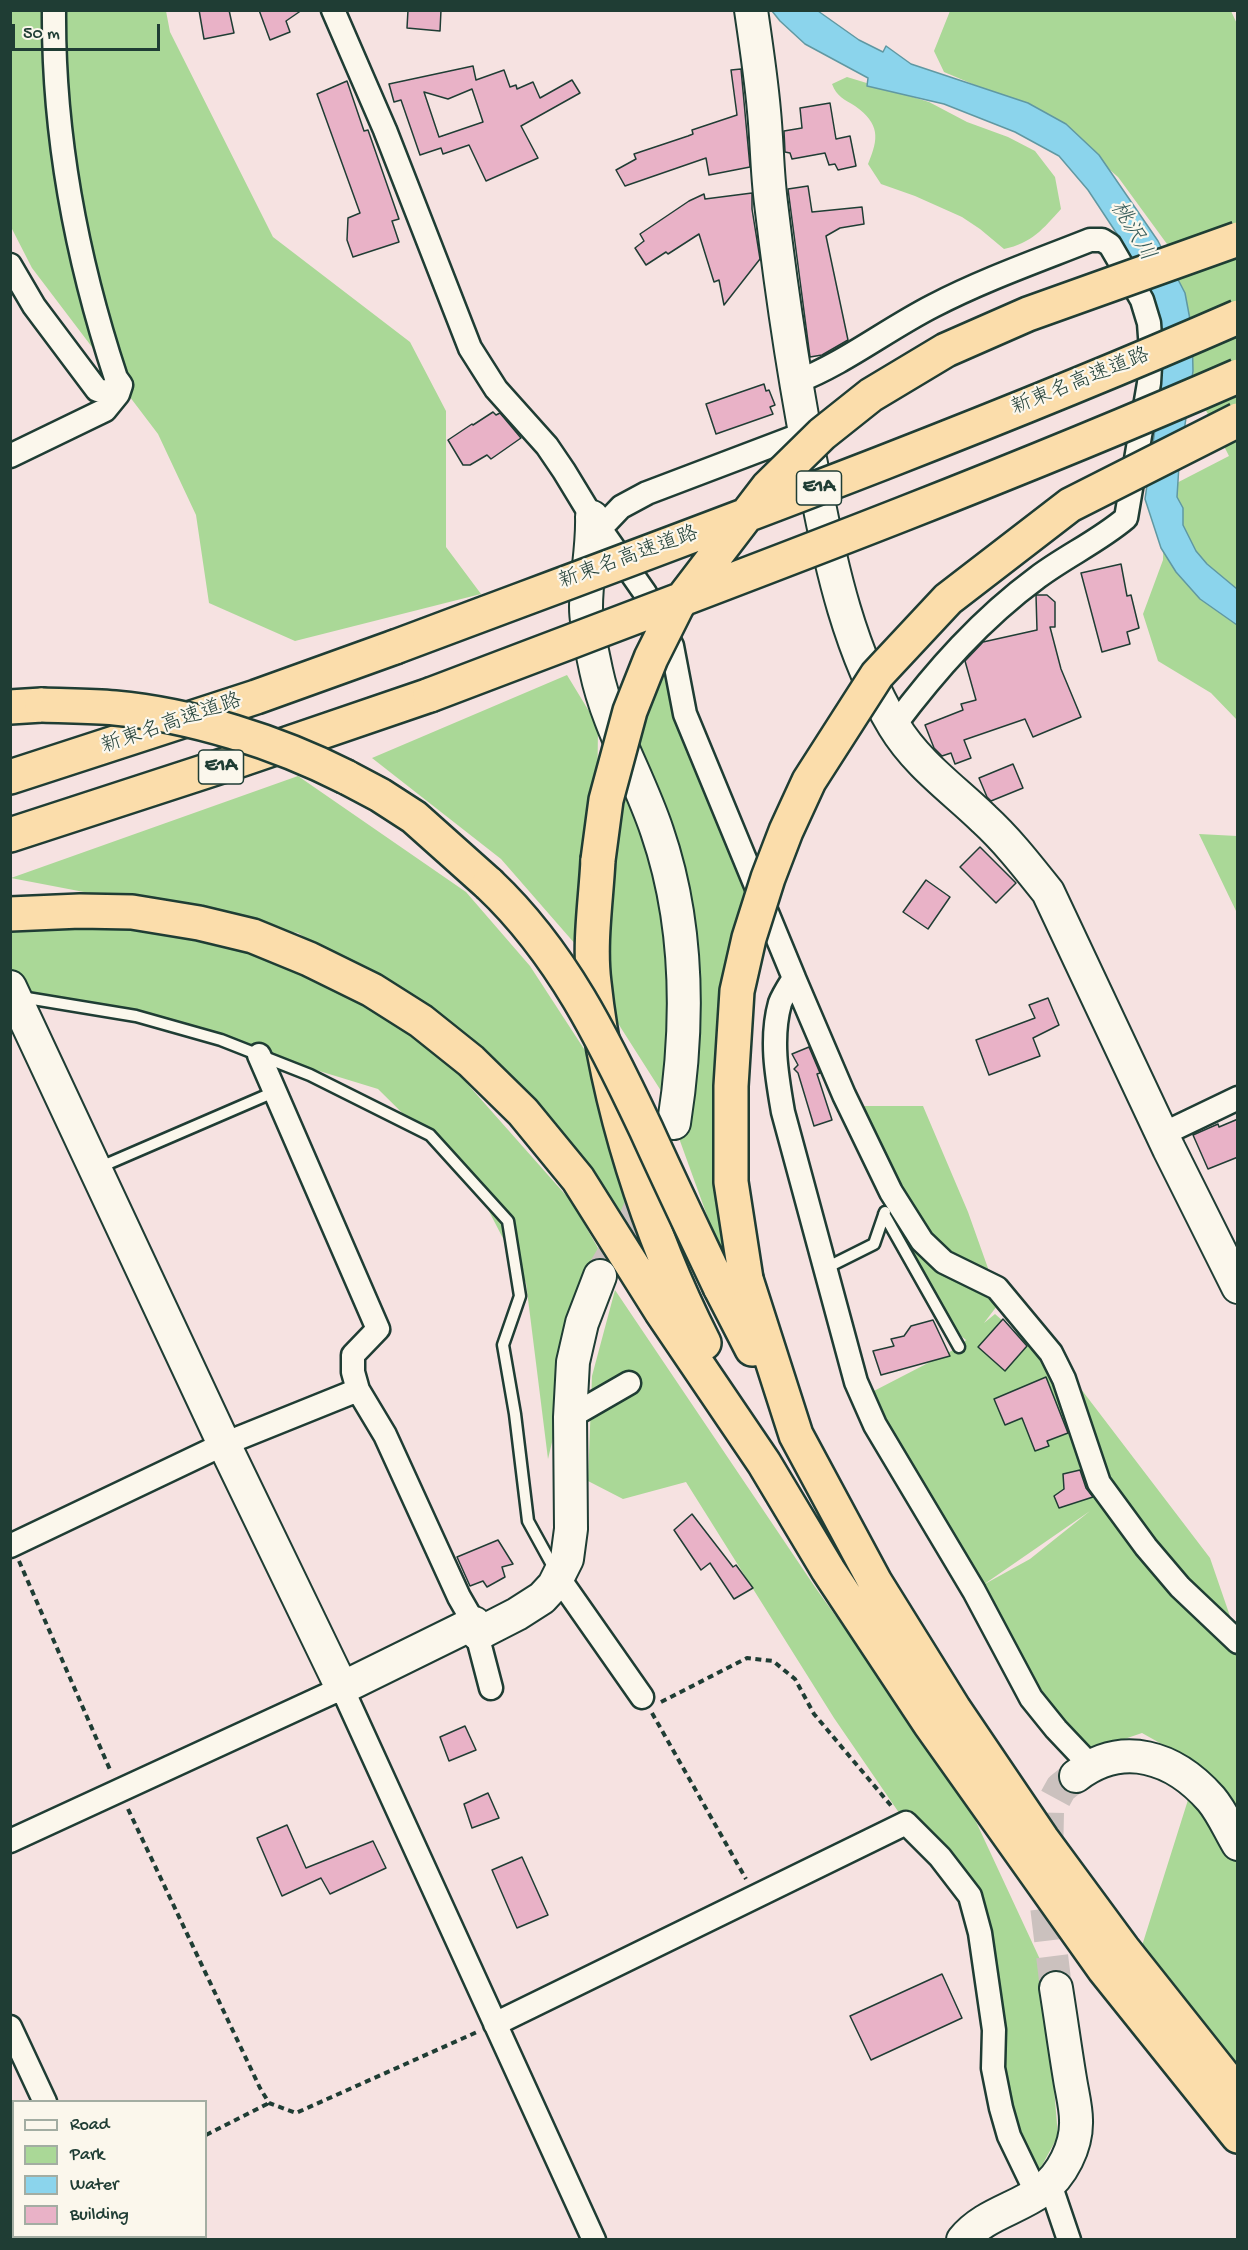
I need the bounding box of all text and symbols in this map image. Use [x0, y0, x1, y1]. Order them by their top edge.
scale bar [15, 12, 164, 50]
text: 50 m [23, 24, 60, 45]
water label: 桃沢川 [1103, 197, 1159, 267]
street label: 新東名高速道路 [1008, 344, 1154, 422]
road number: E1A [796, 471, 842, 505]
street label: 新東名高速道路 [556, 522, 702, 596]
street label: 新東名高速道路 [98, 689, 246, 761]
road number: E1A [198, 750, 244, 784]
legend [12, 2100, 207, 2238]
text: Road [70, 2115, 109, 2136]
text: Park [70, 2145, 104, 2166]
text: Water [70, 2175, 118, 2196]
text: Building [70, 2205, 129, 2226]

